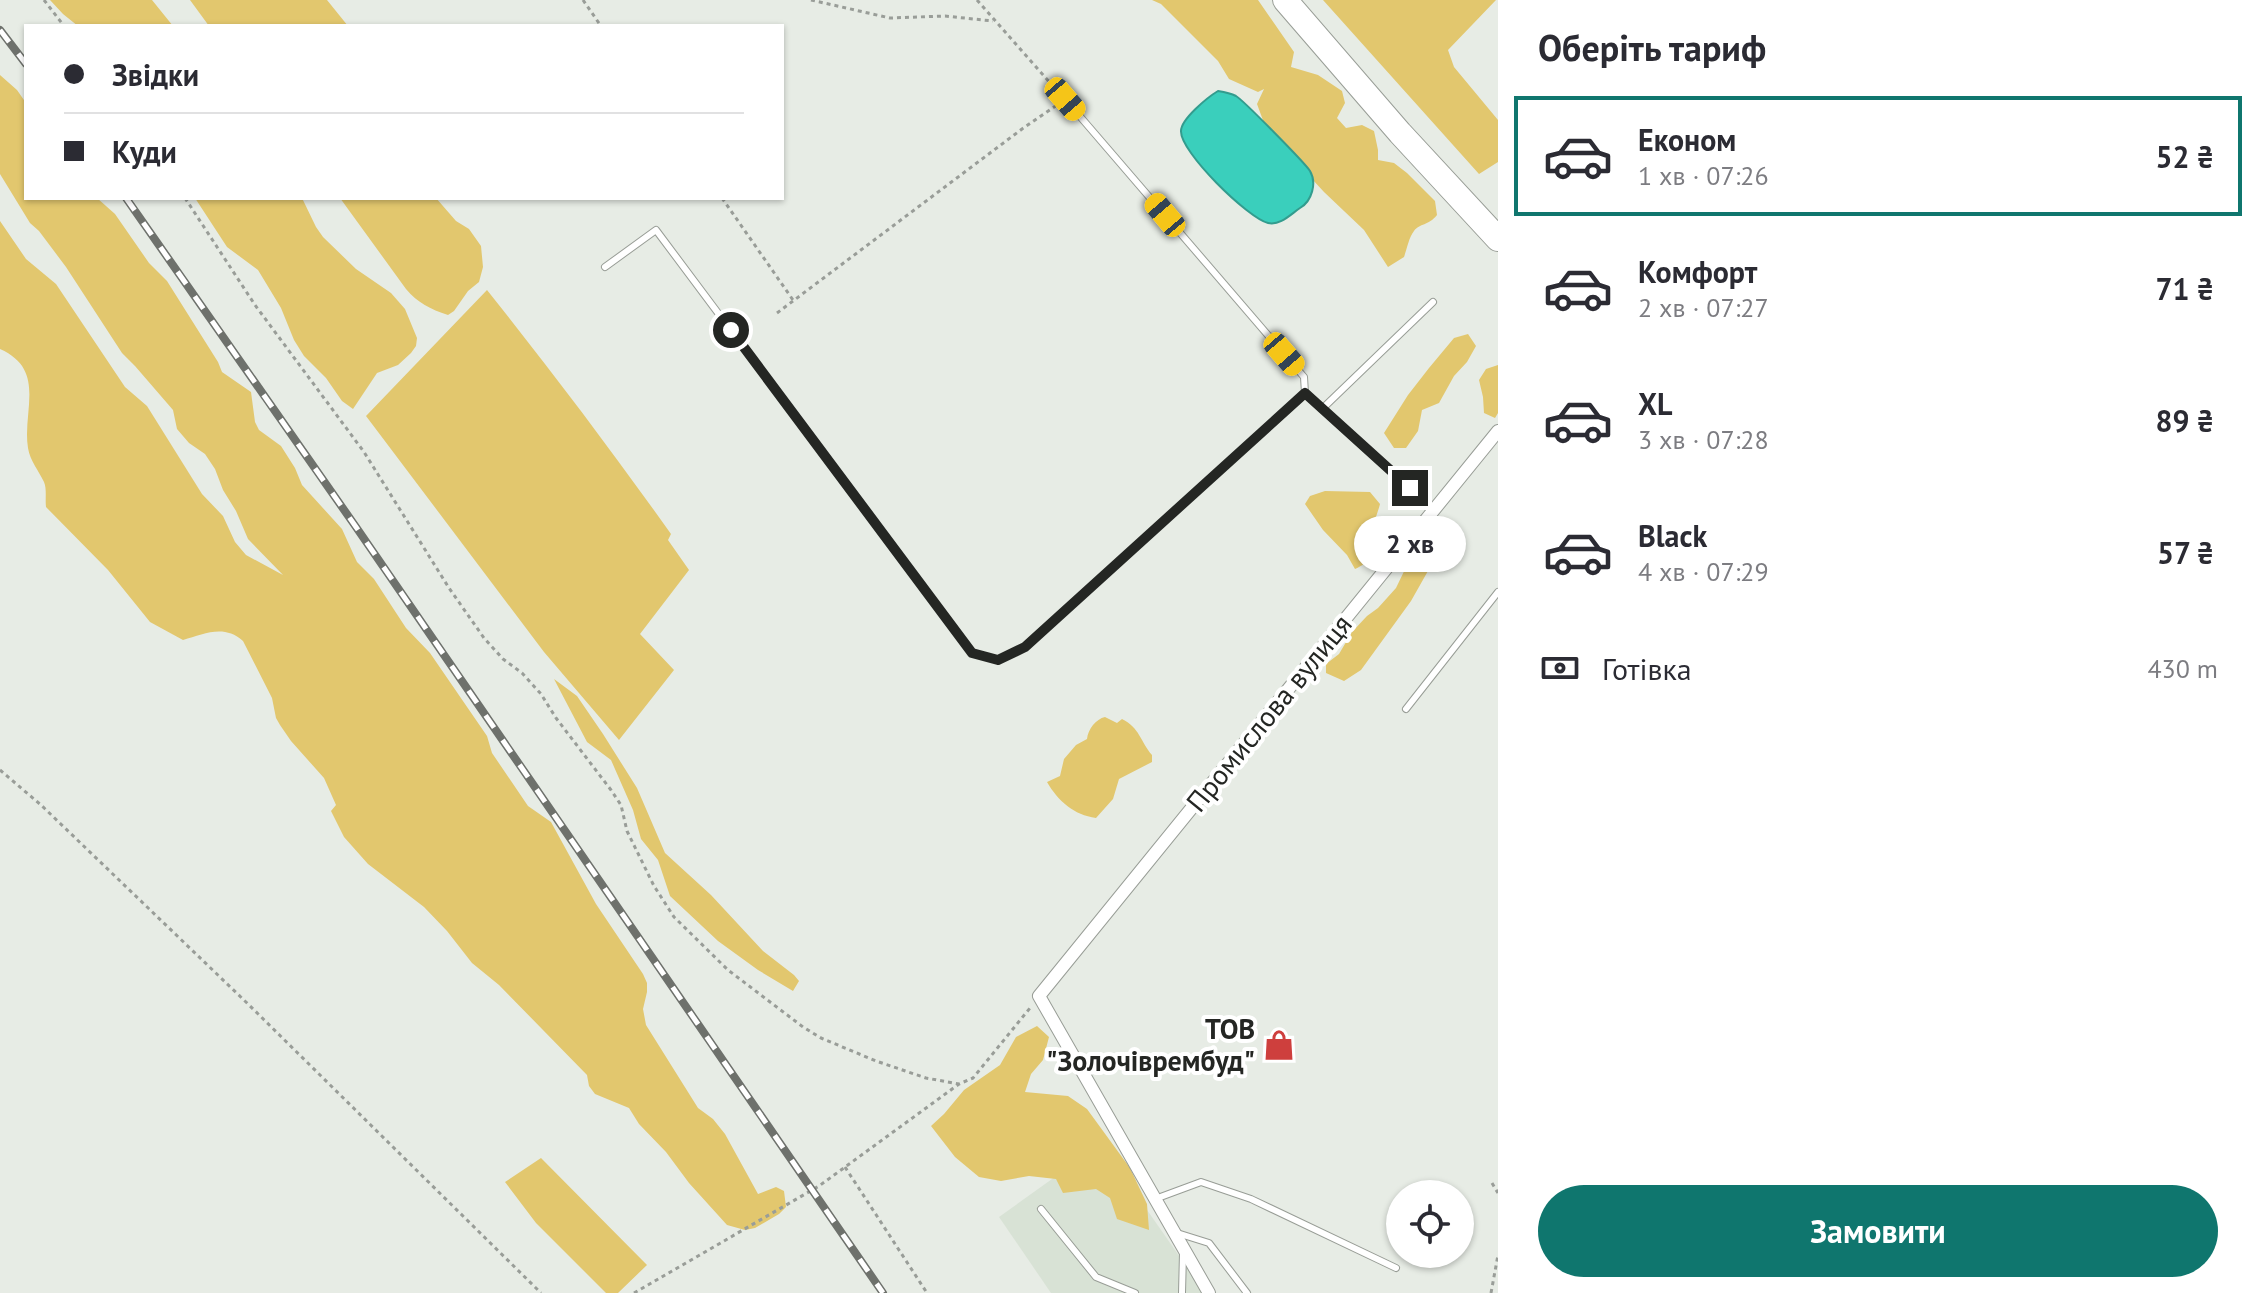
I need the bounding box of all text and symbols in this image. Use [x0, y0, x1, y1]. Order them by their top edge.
text: Оберіть тариф [1538, 24, 1766, 71]
text: Звідки [112, 55, 199, 94]
car [1040, 73, 1090, 125]
icon: car [1542, 120, 1614, 192]
text: Економ [1638, 120, 1736, 159]
text: Куди [112, 132, 177, 171]
text: 52 ₴ [2155, 137, 2214, 176]
text: 1 хв · 07:26 [1638, 159, 1769, 192]
car [1140, 189, 1190, 241]
icon: car [1542, 252, 1614, 324]
text: Комфорт [1638, 252, 1757, 291]
text: 71 ₴ [2155, 269, 2214, 308]
text: 2 хв · 07:27 [1638, 291, 1769, 324]
route start [713, 312, 749, 348]
car [1259, 328, 1309, 380]
icon: car [1542, 384, 1614, 456]
text: XL [1638, 384, 1672, 423]
text: 89 ₴ [2155, 401, 2214, 440]
text: 3 хв · 07:28 [1638, 423, 1769, 456]
route end [1392, 470, 1428, 506]
callout: 2 хв [1354, 516, 1466, 572]
icon: car [1542, 516, 1614, 588]
text: Black [1638, 516, 1707, 555]
text: 2 хв [1386, 527, 1434, 560]
text: 57 ₴ [2157, 533, 2214, 572]
text: 4 хв · 07:29 [1638, 555, 1769, 588]
street label: Промислова вулиця [1178, 606, 1360, 819]
icon: cash [1538, 646, 1582, 690]
text: Готівка [1602, 649, 1692, 688]
text: 430 m [2147, 652, 2218, 685]
place label: ТОВ "Золочіврембуд" [1046, 1010, 1255, 1079]
shop icon: ТОВ "Золочіврембуд" [1262, 1028, 1296, 1062]
map controls [1386, 1180, 1474, 1268]
button: locate [1386, 1180, 1474, 1268]
button: Замовити [1538, 1185, 2218, 1277]

